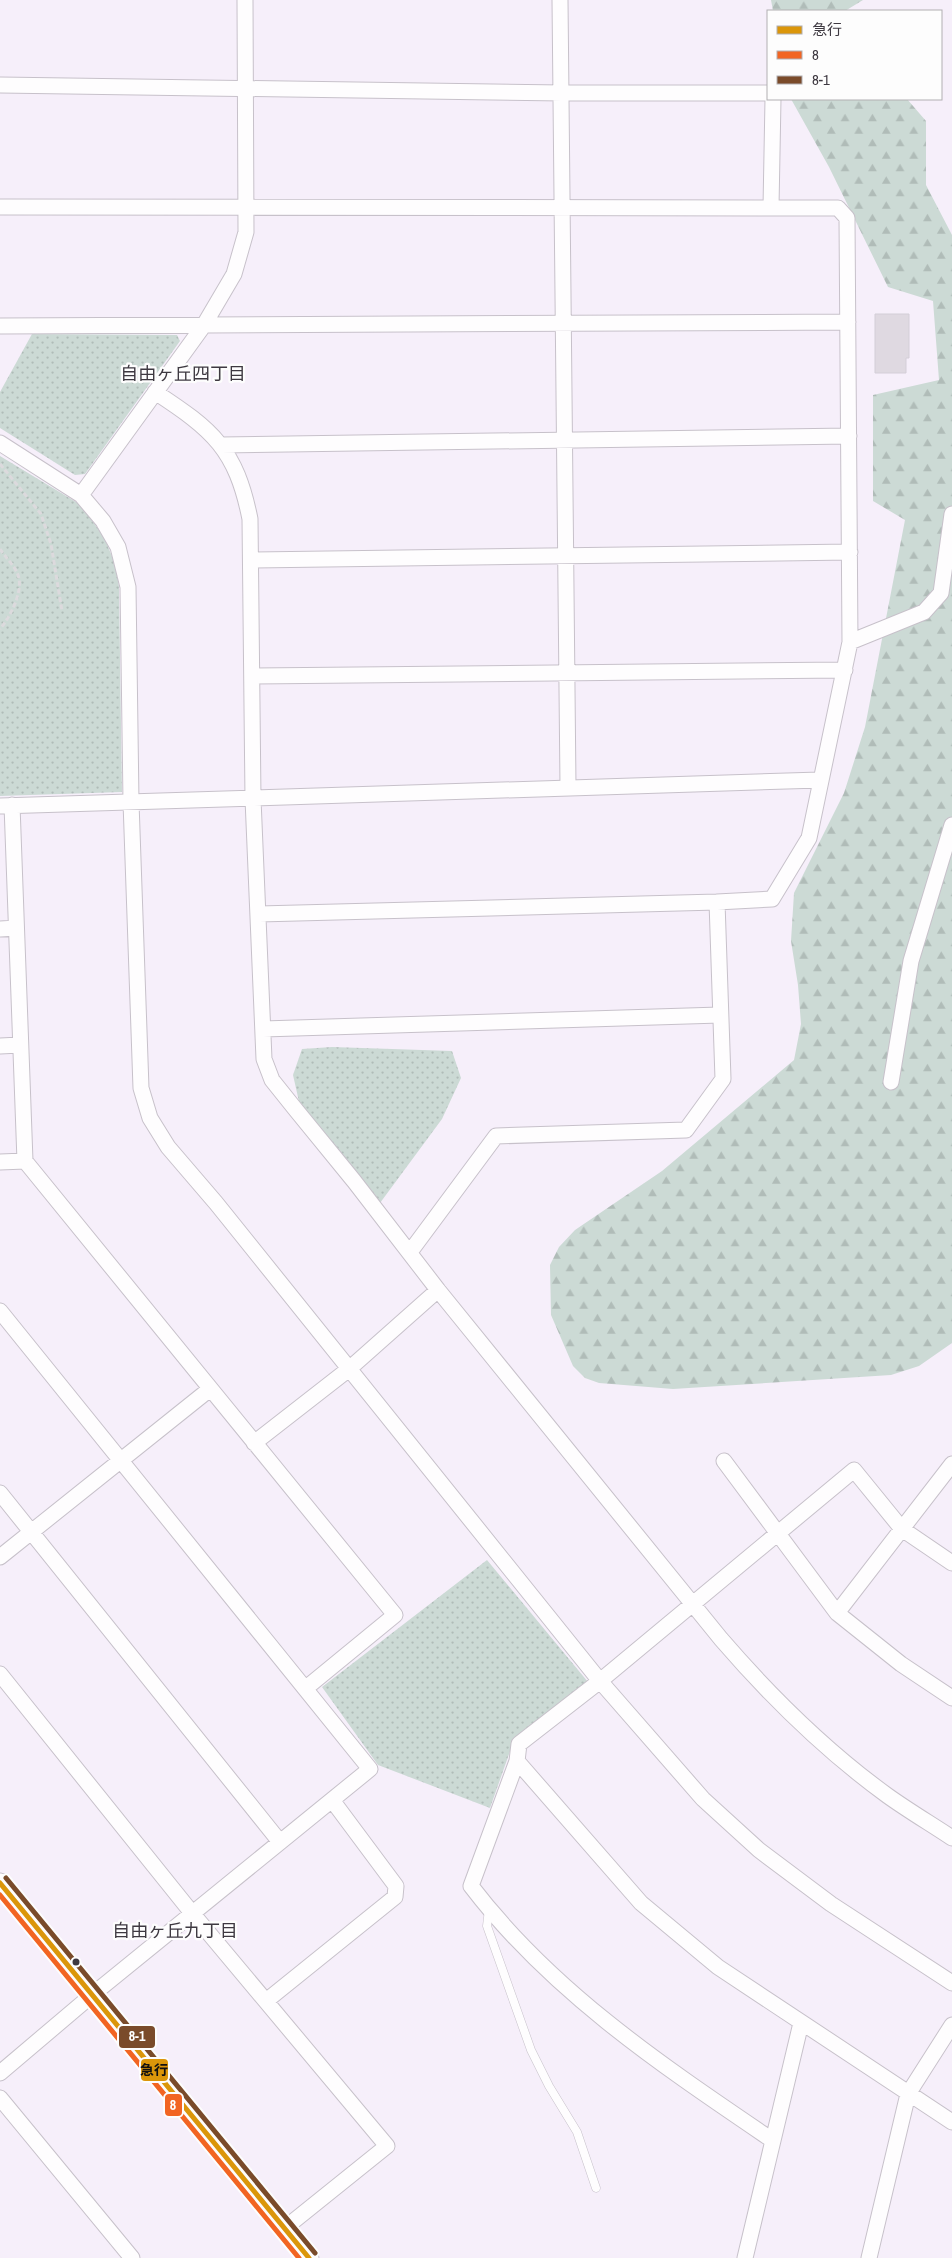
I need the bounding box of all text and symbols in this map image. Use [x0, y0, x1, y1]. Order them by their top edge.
legend [767, 10, 942, 100]
text: 急行 [812, 19, 842, 40]
text: 8 [812, 44, 819, 65]
text: 8-1 [812, 69, 830, 90]
district label: 自由ヶ丘四丁目 [120, 361, 246, 386]
district label: 自由ヶ丘九丁目 [112, 1918, 238, 1943]
unlabelled marker [71, 1957, 81, 1967]
line badge: 8-1 [118, 2025, 156, 2049]
text: 8-1 [129, 2027, 146, 2045]
line badge: 急行 [140, 2058, 169, 2082]
text: 急行 [140, 2061, 168, 2079]
line badge: 8 [164, 2093, 183, 2117]
text: 8 [170, 2096, 176, 2114]

